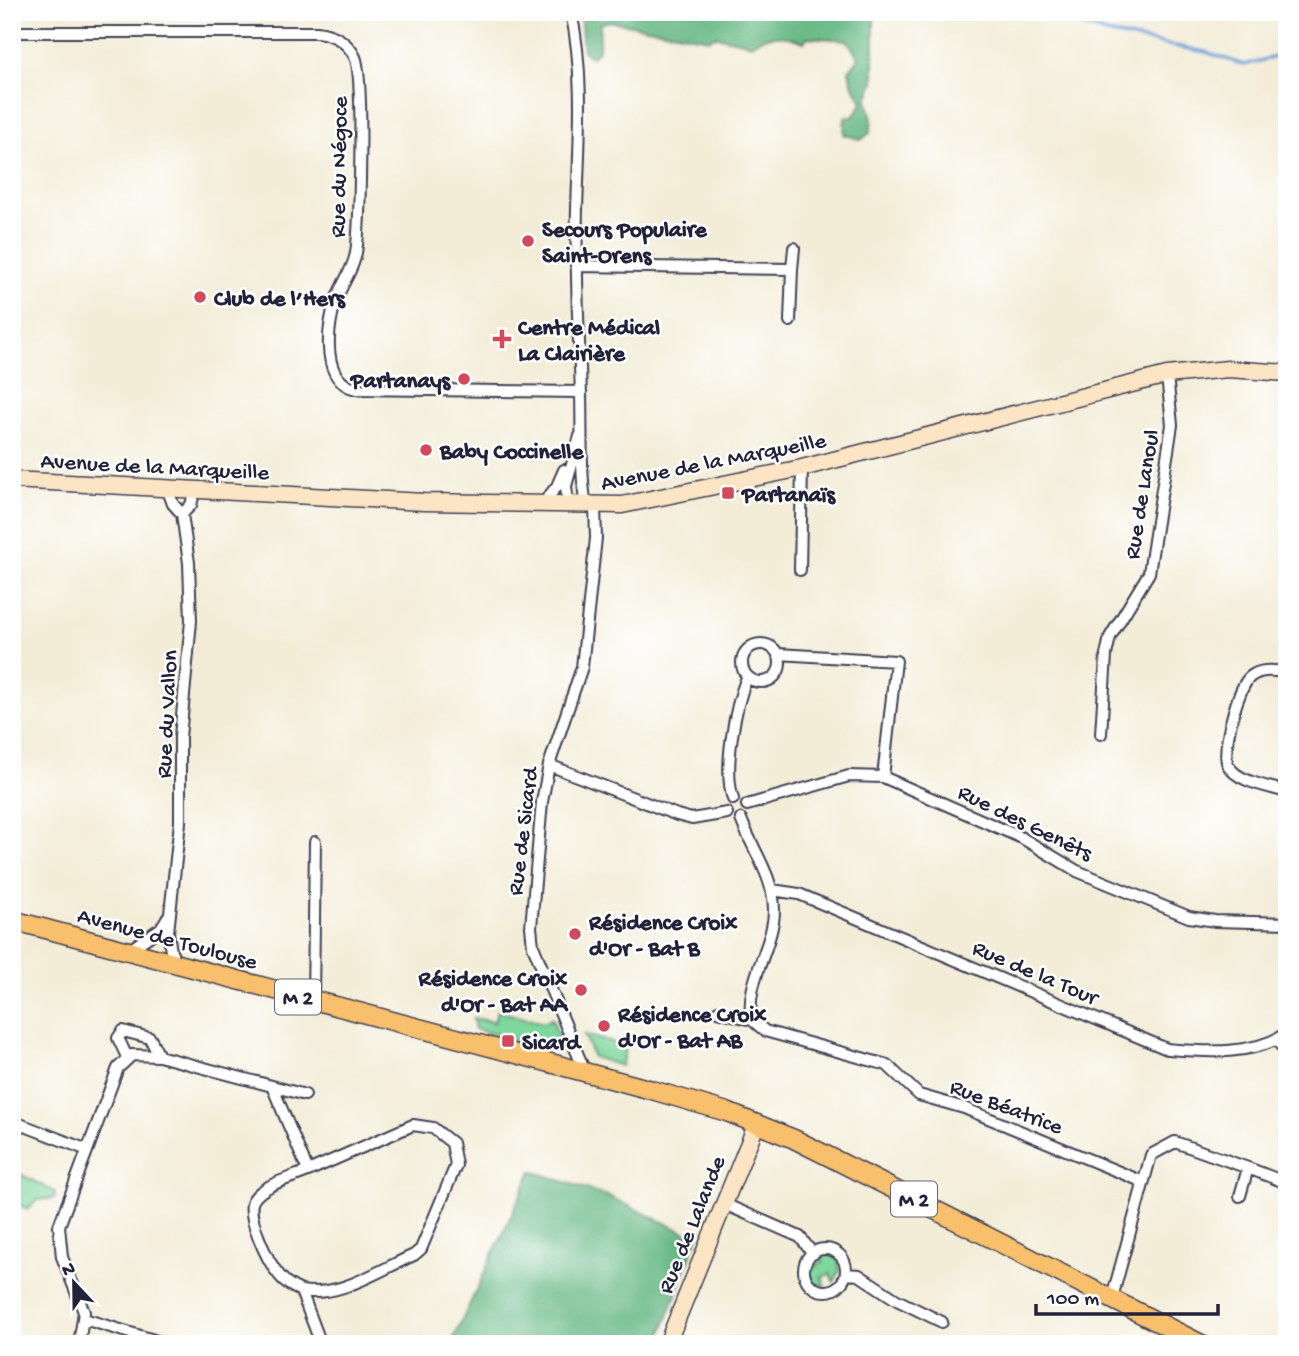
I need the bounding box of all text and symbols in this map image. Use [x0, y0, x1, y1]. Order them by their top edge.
street label: Rue du Négoce [326, 95, 355, 238]
place label: Secours Populaire Saint-Orens [542, 218, 708, 271]
marker: Secours Populaire Saint-Orens [520, 233, 536, 249]
place label: Club de l’Hers [214, 287, 346, 314]
marker: Club de l’Hers [192, 289, 208, 305]
place label: Centre Médical La Clairière [518, 316, 660, 369]
marker: Centre Médical La Clairière [492, 329, 512, 349]
place label: Partanays [349, 369, 452, 396]
marker: Partanays [456, 371, 472, 387]
street label: Avenue de la Marqueille [599, 428, 830, 499]
street label: Rue de Lanoul [1120, 428, 1167, 561]
place label: Baby Coccinelle [439, 440, 584, 467]
marker: Baby Coccinelle [418, 442, 434, 458]
street label: Avenue de la Marqueille [40, 449, 271, 488]
place label: Partanaïs [740, 483, 836, 510]
marker: Partanaïs [720, 485, 736, 501]
street label: Rue du Vallon [152, 649, 185, 779]
street label: Rue de Sicard [503, 764, 546, 897]
street label: Rue des Genêts [953, 780, 1097, 869]
street label: Avenue de Toulouse [74, 903, 261, 978]
place label: Résidence Croix d'Or - Bat B [588, 911, 738, 964]
marker: Résidence Croix d'Or - Bat B [567, 926, 583, 942]
street label: Rue de la Tour [968, 936, 1103, 1014]
place label: Résidence Croix d'Or - Bat AA [418, 967, 568, 1020]
road number: M 2 [275, 979, 321, 1014]
marker: Résidence Croix d'Or - Bat AA [573, 982, 589, 998]
place label: Résidence Croix d'Or - Bat AB [617, 1003, 767, 1056]
marker: Résidence Croix d'Or - Bat AB [596, 1018, 612, 1034]
place label: Sicard [522, 1031, 582, 1058]
marker: Sicard [500, 1033, 516, 1049]
street label: Rue Béatrice [945, 1074, 1067, 1143]
street label: Rue de Lalande [653, 1151, 734, 1298]
road number: M 2 [891, 1182, 937, 1216]
north arrow [38, 1248, 108, 1318]
text: N [59, 1257, 79, 1283]
scale bar [1036, 1272, 1218, 1316]
text: 100 m [1046, 1288, 1099, 1313]

